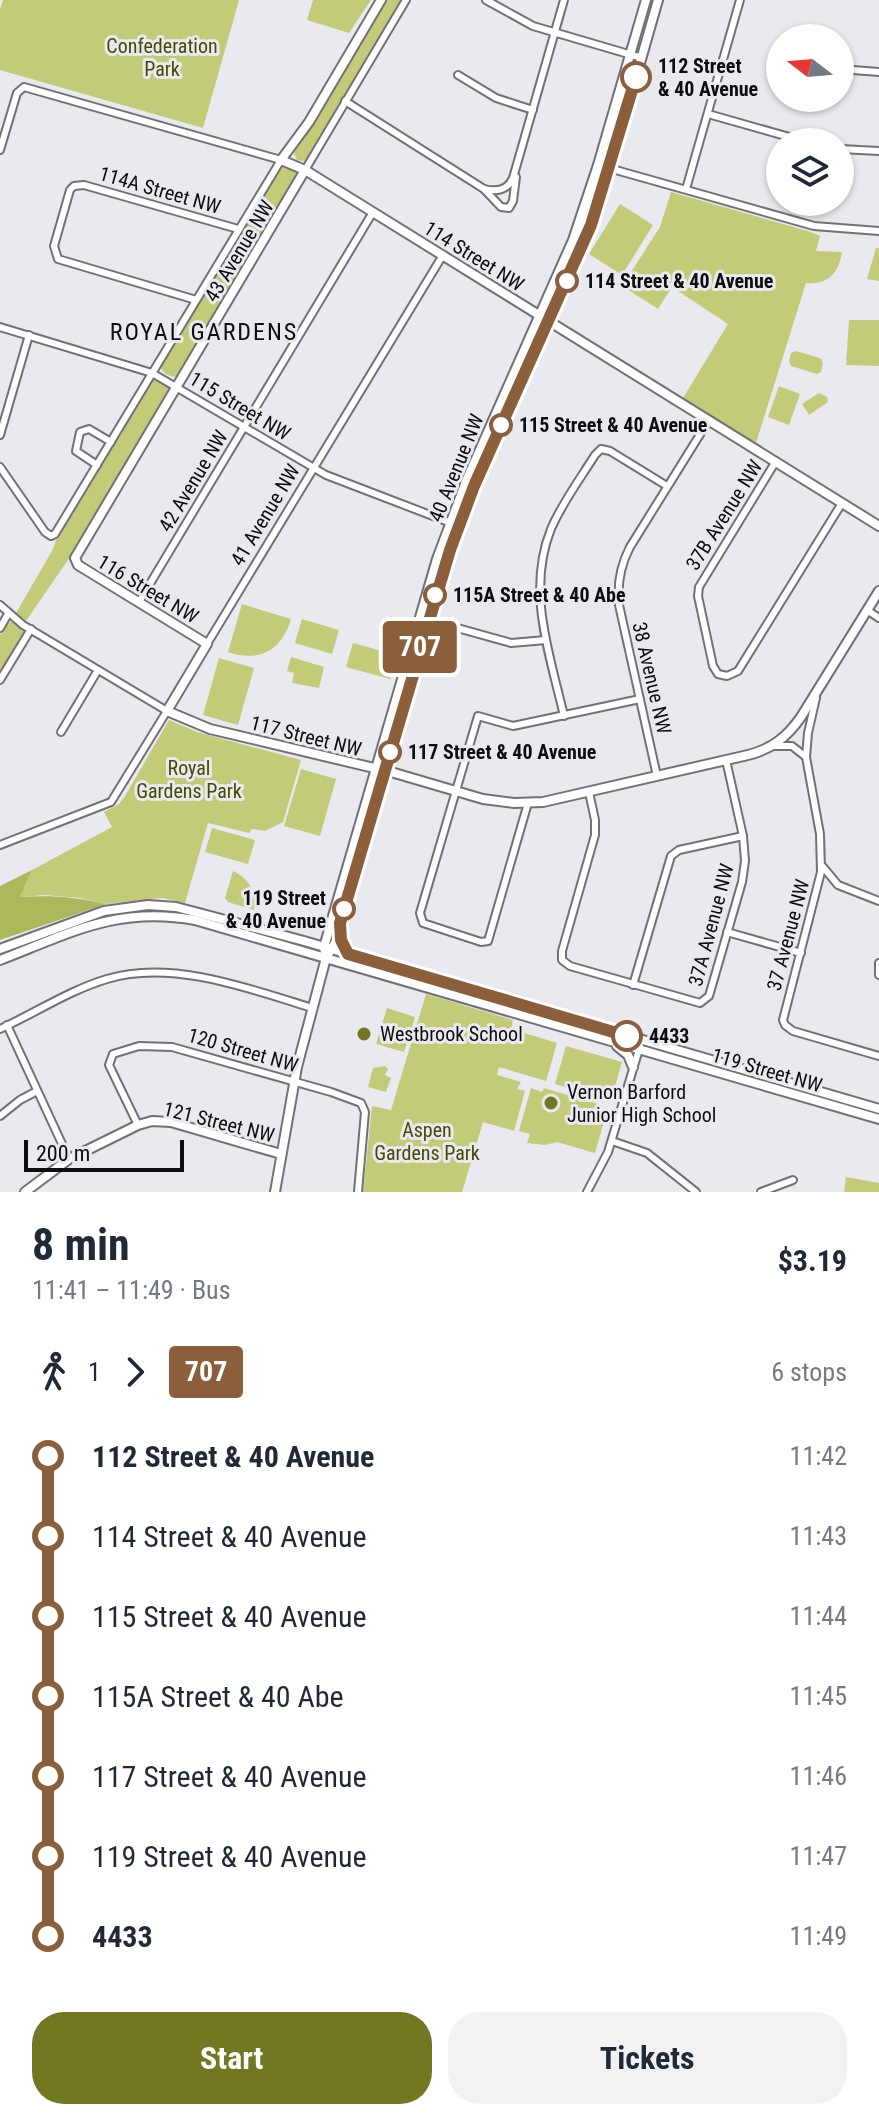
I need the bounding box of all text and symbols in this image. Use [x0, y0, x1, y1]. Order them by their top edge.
north arrow [766, 24, 854, 112]
map controls [766, 24, 854, 216]
park label: Confederation Park [106, 34, 218, 81]
place label: 112 Street & 40 Avenue [658, 54, 758, 101]
marker: 112 Street & 40 Avenue [621, 62, 651, 92]
button: layers [766, 128, 854, 216]
street label: 114A Street NW [97, 161, 223, 219]
street label: 43 Avenue NW [199, 196, 279, 306]
street label: 114 Street NW [420, 216, 528, 296]
place label: 114 Street & 40 Avenue [585, 269, 773, 293]
marker: 114 Street & 40 Avenue [556, 270, 578, 292]
district label: ROYAL GARDENS [110, 318, 298, 346]
street label: 115 Street NW [185, 367, 295, 445]
street label: 40 Avenue NW [423, 411, 489, 525]
place label: 115 Street & 40 Avenue [519, 413, 707, 437]
marker: 115 Street & 40 Avenue [490, 414, 512, 436]
street label: 42 Avenue NW [153, 426, 233, 536]
street label: 37B Avenue NW [681, 456, 767, 574]
street label: 41 Avenue NW [225, 460, 305, 570]
street label: 116 Street NW [93, 550, 203, 628]
place label: 115A Street & 40 Abe [453, 583, 626, 607]
marker: 115A Street & 40 Abe [424, 584, 446, 606]
street label: 38 Avenue NW [627, 620, 677, 736]
line badge: 707 [374, 621, 466, 673]
text: 707 [399, 630, 441, 663]
street label: 117 Street NW [248, 711, 364, 761]
place label: 117 Street & 40 Avenue [408, 740, 596, 764]
marker: 117 Street & 40 Avenue [379, 741, 401, 763]
park label: Royal Gardens Park [136, 756, 242, 803]
street label: 37A Avenue NW [683, 861, 739, 989]
street label: 37 Avenue NW [762, 877, 814, 993]
place label: 119 Street & 40 Avenue [226, 886, 326, 933]
marker: 119 Street & 40 Avenue [333, 898, 355, 920]
marker: 4433 [612, 1021, 642, 1051]
place label: Westbrook School [380, 1022, 523, 1046]
street label: 120 Street NW [185, 1023, 301, 1077]
place label: 4433 [649, 1024, 689, 1048]
marker: Westbrook School [355, 1025, 373, 1043]
street label: 119 Street NW [709, 1043, 825, 1097]
place label: Vernon Barford Junior High School [567, 1080, 716, 1127]
marker: Vernon Barford Junior High School [542, 1094, 560, 1112]
street label: 121 Street NW [161, 1097, 277, 1147]
park label: Aspen Gardens Park [374, 1118, 480, 1165]
scale bar [24, 1136, 184, 1172]
text: 200 m [36, 1141, 90, 1166]
text: 8 min [32, 1219, 130, 1271]
text: $3.19 [778, 1243, 847, 1278]
text: 11:41 – 11:49 · Bus [32, 1275, 231, 1305]
icon: walk [32, 1350, 76, 1394]
icon: forward [113, 1350, 157, 1394]
text: 707 [185, 1355, 227, 1388]
text: 1 [88, 1357, 101, 1387]
text: 6 stops [771, 1357, 847, 1387]
text: 112 Street & 40 Avenue [92, 1439, 374, 1474]
text: 11:42 [790, 1441, 847, 1471]
text: 114 Street & 40 Avenue [92, 1519, 367, 1554]
text: 11:43 [790, 1521, 847, 1551]
text: 115 Street & 40 Avenue [92, 1599, 367, 1634]
text: 11:44 [790, 1601, 847, 1631]
text: 115A Street & 40 Abe [92, 1679, 344, 1714]
text: 11:45 [790, 1681, 847, 1711]
text: 117 Street & 40 Avenue [92, 1759, 367, 1794]
text: 11:46 [790, 1761, 847, 1791]
text: 119 Street & 40 Avenue [92, 1839, 367, 1874]
text: 11:47 [790, 1841, 847, 1871]
text: 4433 [92, 1919, 153, 1954]
text: 11:49 [790, 1921, 847, 1951]
button: Start [32, 2012, 432, 2104]
button: Tickets [448, 2012, 847, 2104]

